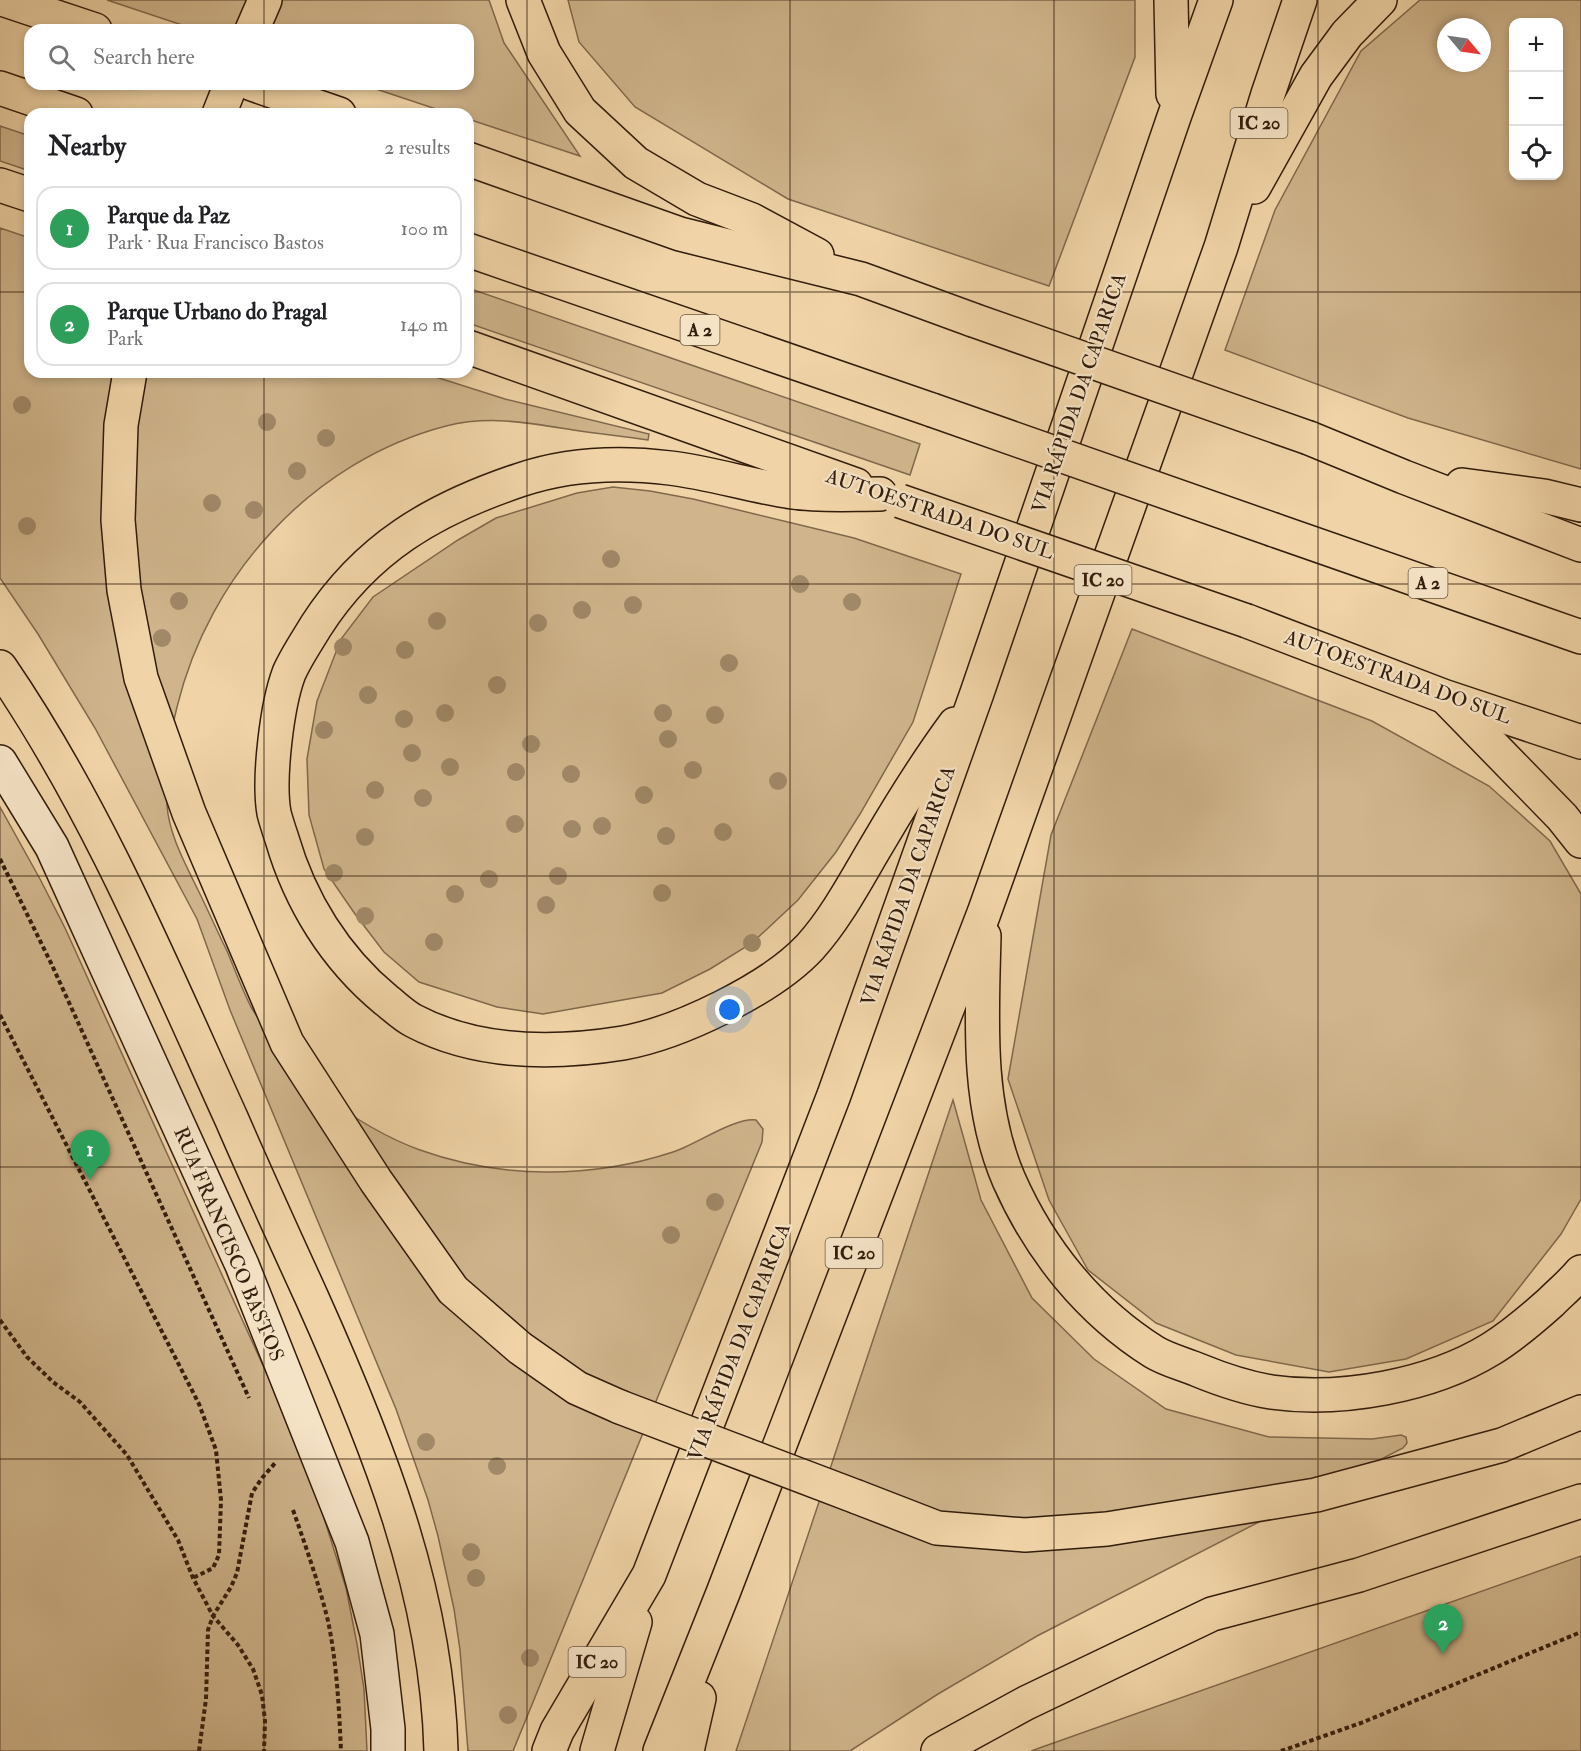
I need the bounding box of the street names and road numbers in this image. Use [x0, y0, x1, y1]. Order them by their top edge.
road number: IC 20 [1230, 108, 1288, 138]
street label: VIA RÁPIDA DA CAPARICA [1025, 269, 1132, 516]
road number: A 2 [680, 315, 720, 345]
street label: AUTOESTRADA DO SUL [822, 463, 1058, 565]
road number: IC 20 [1074, 565, 1132, 595]
road number: A 2 [1408, 568, 1448, 598]
street label: AUTOESTRADA DO SUL [1280, 624, 1515, 730]
street label: VIA RÁPIDA DA CAPARICA [854, 762, 961, 1009]
street label: RUA FRANCISCO BASTOS [168, 1123, 290, 1365]
street label: VIA RÁPIDA DA CAPARICA [681, 1219, 796, 1464]
road number: IC 20 [826, 1238, 882, 1268]
road number: IC 20 [568, 1647, 626, 1677]

